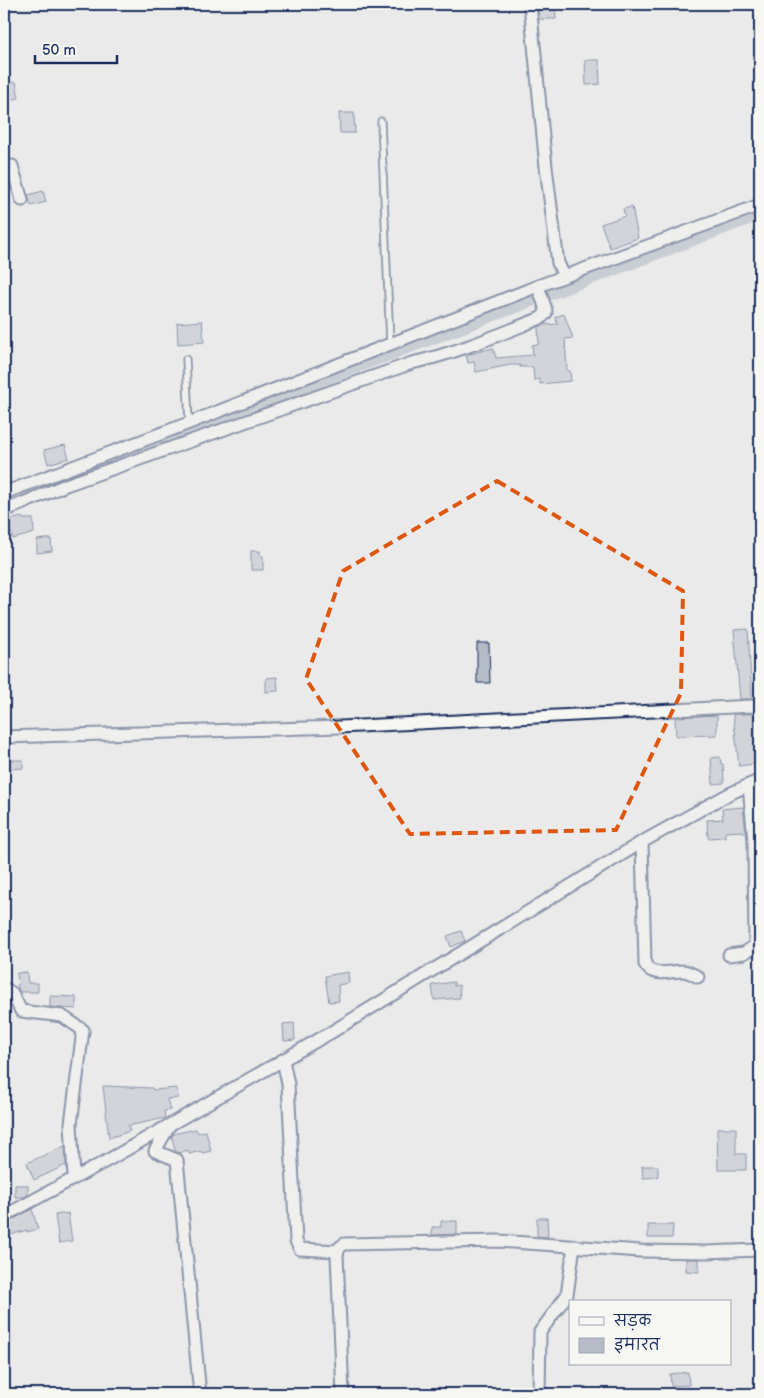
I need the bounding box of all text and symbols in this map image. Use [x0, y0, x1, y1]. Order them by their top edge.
scale bar [35, 32, 118, 64]
text: 50 m [42, 41, 76, 60]
legend [569, 1300, 732, 1366]
text: सड़क [613, 1312, 652, 1331]
text: इमारत [614, 1336, 661, 1355]

